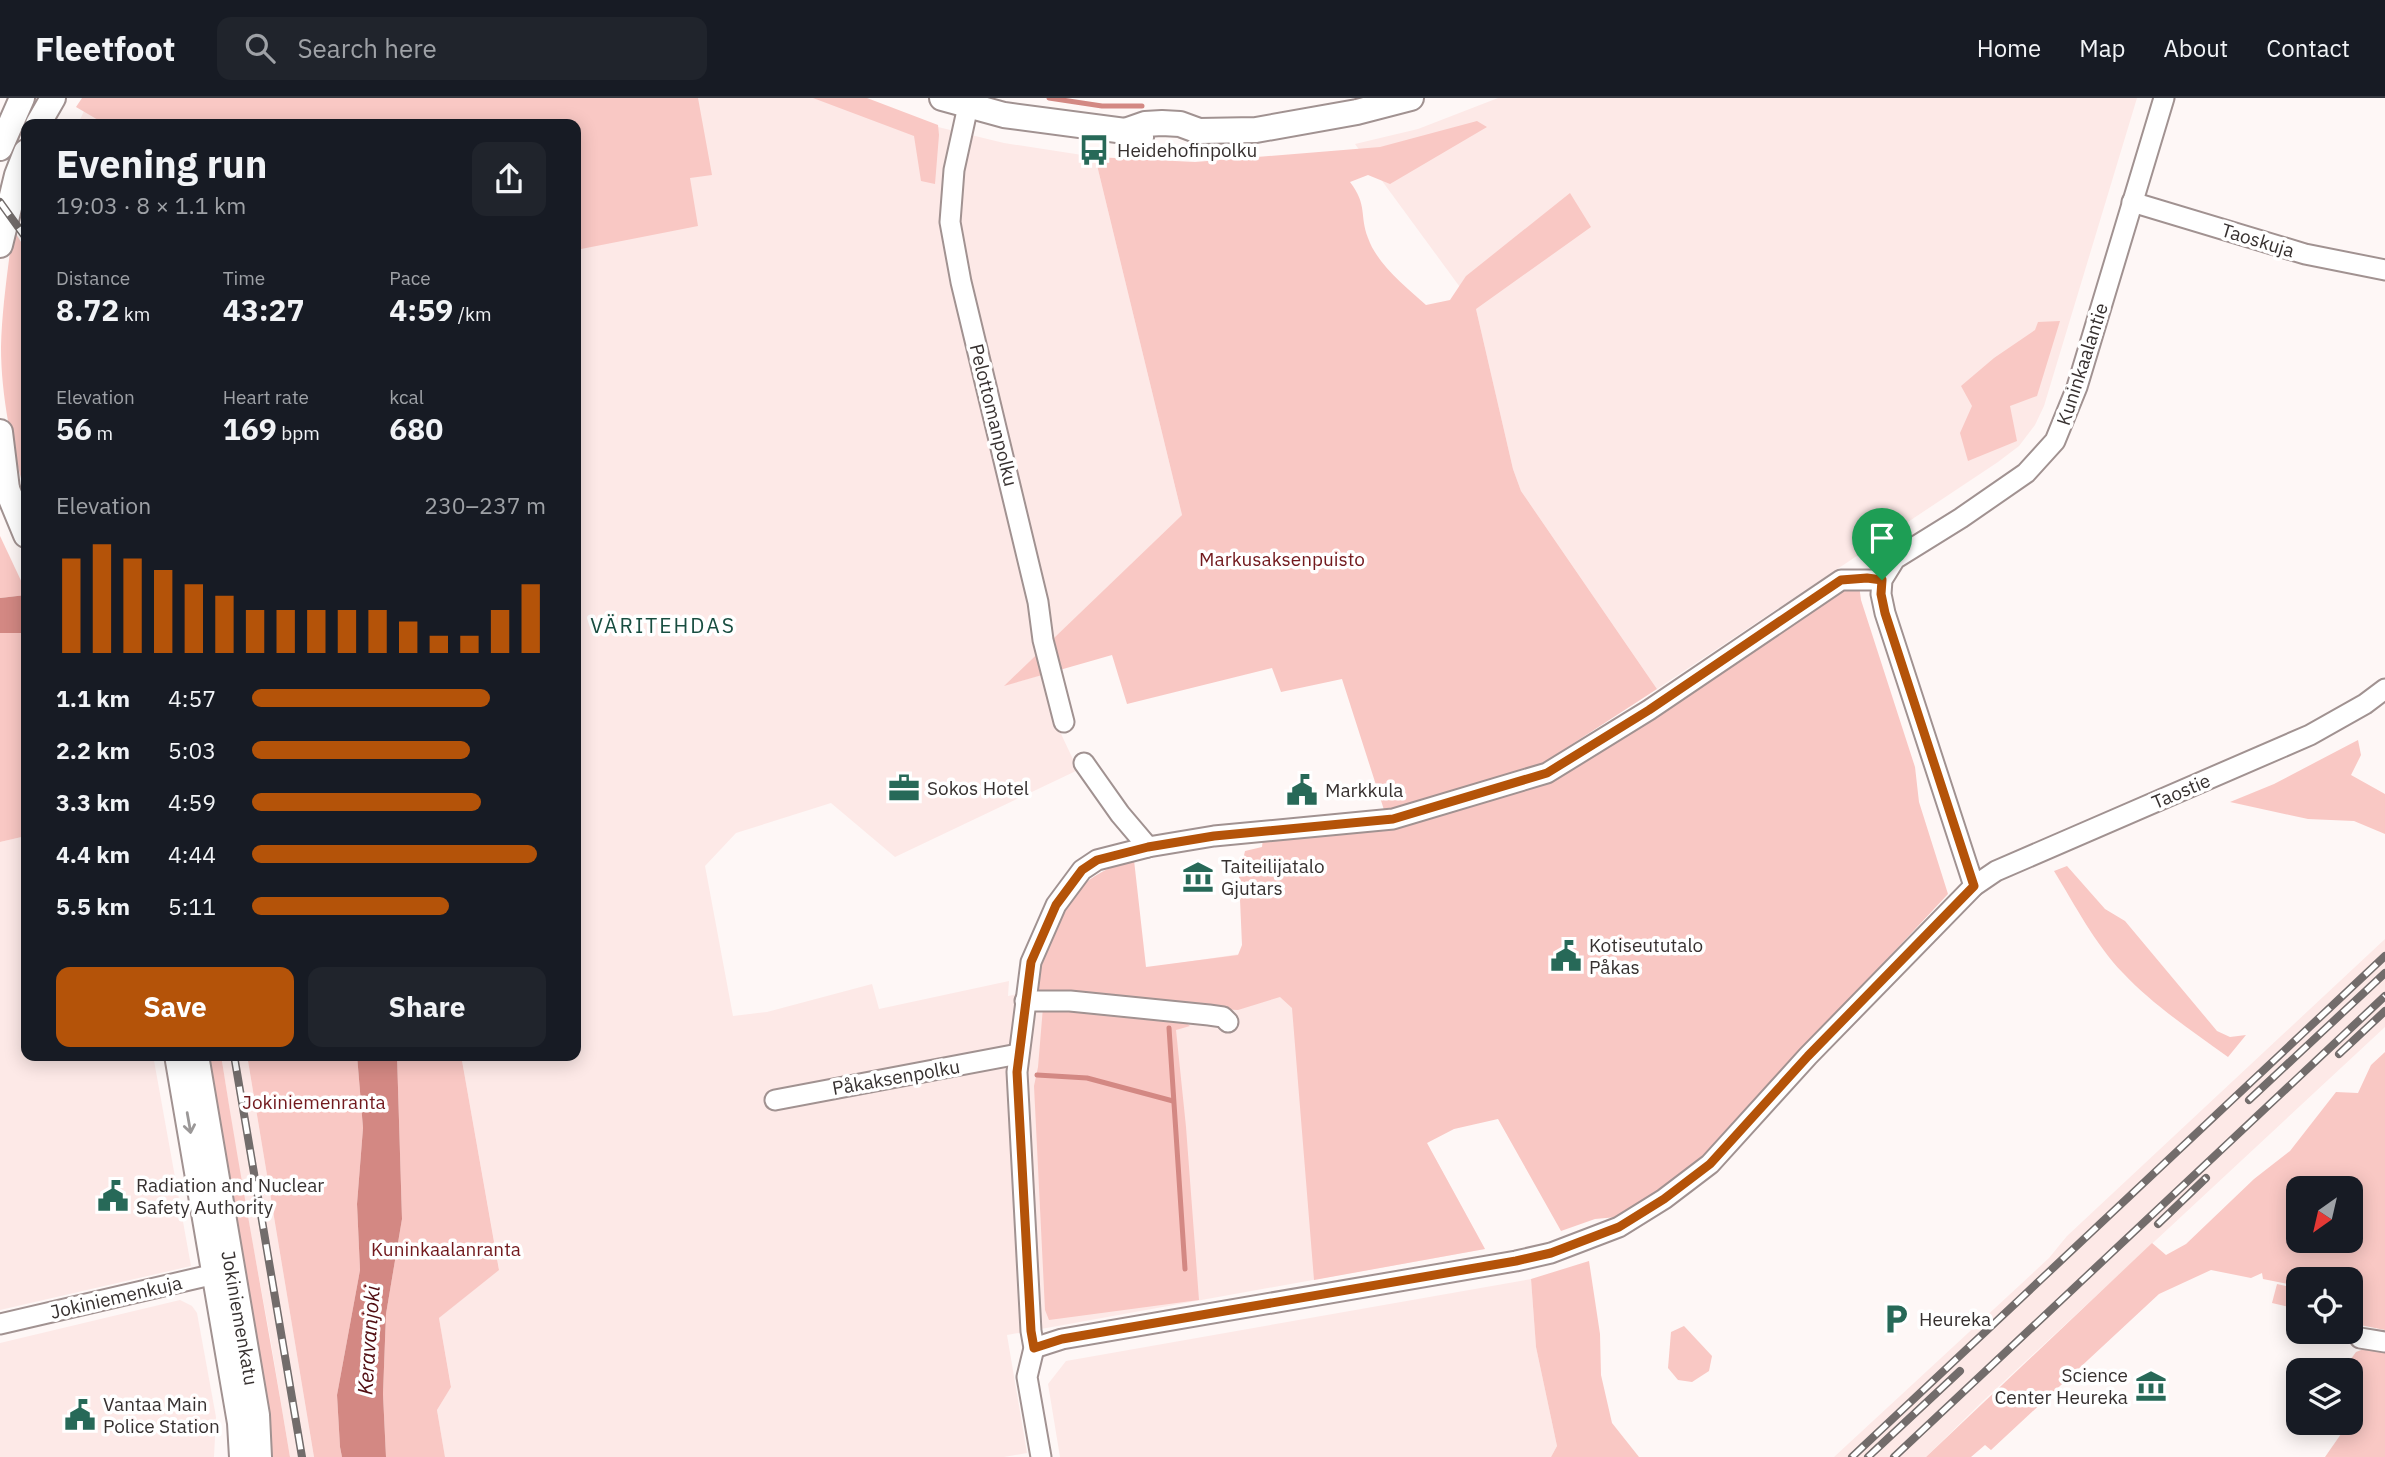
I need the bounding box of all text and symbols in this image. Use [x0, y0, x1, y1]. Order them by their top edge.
search box [217, 17, 707, 80]
text: Fleetfoot [35, 27, 175, 70]
icon: search [241, 29, 279, 67]
text: Search here [297, 31, 437, 65]
text: Home [1977, 32, 2041, 64]
text: Map [2079, 32, 2125, 64]
text: About [2163, 32, 2228, 64]
text: Contact [2266, 32, 2350, 64]
bus stop icon: Heidehofinpolku [1077, 133, 1111, 167]
place label: Heidehofinpolku [1117, 138, 1257, 162]
text: Evening run [56, 139, 267, 188]
button: share [472, 142, 546, 216]
text: 19:03 · 8 × 1.1 km [56, 190, 246, 220]
street label: Taoskuja [2219, 218, 2297, 262]
text: Distance [56, 266, 130, 290]
text: Time [223, 266, 265, 290]
text: Pace [389, 266, 431, 290]
text: 8.72 [56, 290, 119, 329]
text: 43:27 [223, 290, 305, 329]
text: 4:59 [389, 290, 453, 329]
street label: Kuninkaalantie [2051, 300, 2113, 428]
text: km [119, 302, 150, 326]
text: /km [453, 302, 492, 326]
street label: Pelottomanpolku [965, 341, 1023, 489]
text: Elevation [56, 385, 135, 409]
text: Heart rate [223, 385, 309, 409]
text: kcal [389, 385, 424, 409]
text: 56 [56, 409, 92, 448]
text: 169 [223, 409, 277, 448]
text: 680 [389, 409, 443, 448]
text: m [92, 421, 113, 445]
text: bpm [277, 421, 320, 445]
text: Elevation [56, 490, 151, 520]
text: 230–237 m [424, 490, 546, 520]
pin [1852, 508, 1912, 580]
icon: arrive [1863, 519, 1901, 557]
park label: Markusaksenpuisto [1199, 547, 1365, 571]
district label: VÄRITEHDAS [590, 611, 736, 639]
text: 1.1 km [56, 683, 130, 713]
text: 4:57 [168, 683, 216, 713]
text: 2.2 km [56, 735, 130, 765]
text: 5:03 [168, 735, 216, 765]
street label: Taostie [2148, 768, 2214, 814]
office icon: Sokos Hotel [887, 771, 921, 805]
public building icon: Markkula [1285, 773, 1319, 807]
place label: Sokos Hotel [927, 776, 1029, 800]
place label: Markkula [1325, 778, 1404, 802]
text: 3.3 km [56, 787, 130, 817]
text: 4:59 [168, 787, 216, 817]
text: 4.4 km [56, 839, 130, 869]
text: 4:44 [168, 839, 216, 869]
place label: Taiteilijatalo Gjutars [1221, 854, 1325, 900]
museum icon: Taiteilijatalo Gjutars [1181, 860, 1215, 894]
text: 5.5 km [56, 891, 130, 921]
text: 5:11 [168, 891, 216, 921]
place label: Kotiseututalo Påkas [1589, 933, 1703, 979]
public building icon: Kotiseututalo Påkas [1549, 939, 1583, 973]
button: Save [56, 967, 294, 1047]
button: Share [308, 967, 546, 1047]
street label: Påkaksenpolku [830, 1054, 962, 1100]
park label: Jokiniemenranta [242, 1090, 386, 1114]
one-way arrow [183, 1111, 196, 1133]
place label: Radiation and Nuclear Safety Authority [136, 1173, 324, 1219]
north arrow [2286, 1176, 2362, 1253]
map controls [2286, 1176, 2363, 1435]
public building icon: Radiation and Nuclear Safety Authority [96, 1179, 130, 1213]
park label: Kuninkaalanranta [371, 1237, 521, 1261]
street label: Jokiniemenkatu [216, 1249, 264, 1387]
button: locate [2286, 1267, 2363, 1344]
street label: Jokiniemenkuja [48, 1270, 184, 1324]
water label: Keravanjoki [350, 1284, 386, 1396]
parking icon: Heureka [1879, 1302, 1913, 1336]
place label: Heureka [1919, 1307, 1991, 1331]
button: layers [2286, 1358, 2363, 1435]
place label: Science Center Heureka [1994, 1363, 2128, 1409]
museum icon: Science Center Heureka [2134, 1369, 2168, 1403]
place label: Vantaa Main Police Station [103, 1392, 220, 1438]
public building icon: Vantaa Main Police Station [63, 1398, 97, 1432]

